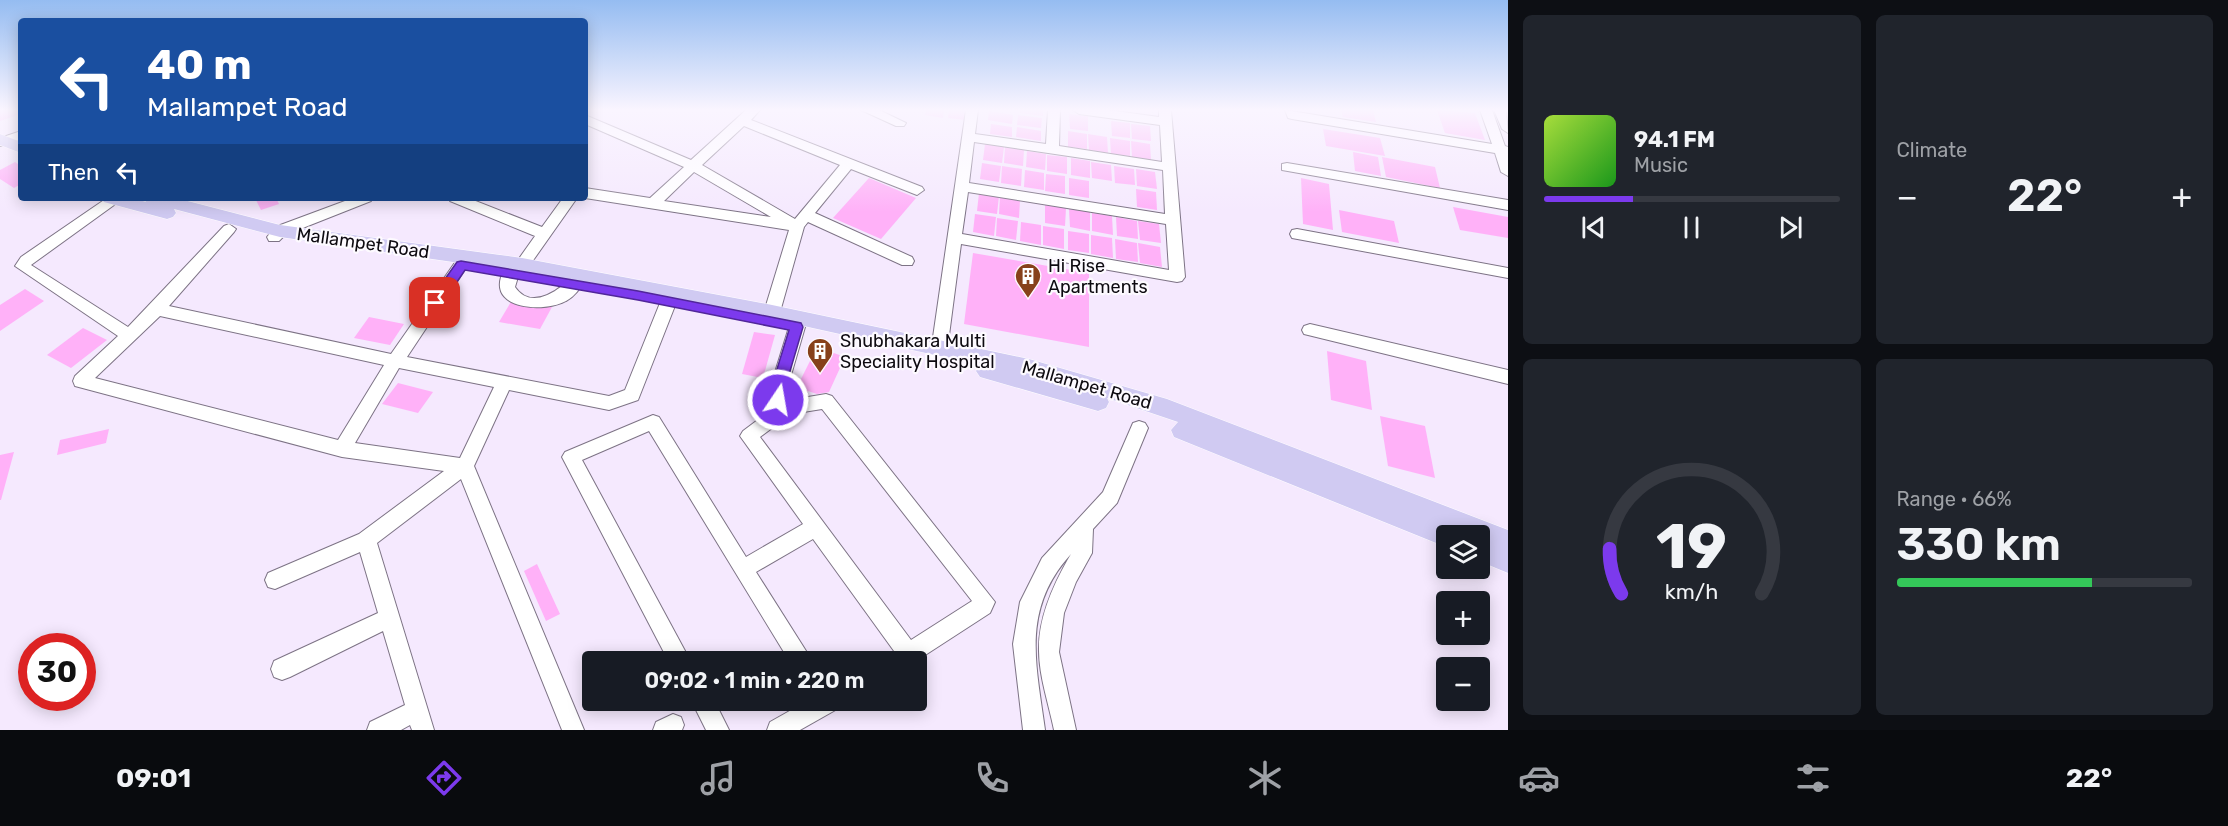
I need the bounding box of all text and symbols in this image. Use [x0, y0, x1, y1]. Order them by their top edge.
text: 40 m [147, 40, 252, 90]
icon: left [48, 42, 126, 120]
text: Mallampet Road [147, 91, 348, 123]
text: 94.1 FM [1634, 126, 1715, 153]
text: Climate [1897, 138, 1967, 162]
text: Music [1634, 153, 1688, 177]
icon: left [111, 156, 144, 189]
text: Then [48, 159, 99, 186]
text: 22° [2007, 169, 2082, 222]
text: − [1897, 177, 1918, 216]
text: + [2171, 177, 2192, 216]
icon: previous [1577, 211, 1610, 244]
icon: pause [1675, 211, 1708, 244]
icon: next [1774, 211, 1807, 244]
street label: Mallampet Road [295, 223, 431, 263]
place label: Hi Rise Apartments [1048, 255, 1148, 298]
building icon: Hi Rise Apartments [1013, 261, 1043, 299]
pin [409, 277, 460, 328]
icon: arrive [418, 286, 451, 319]
place label: Shubhakara Multi Speciality Hospital [840, 330, 995, 373]
building icon: Shubhakara Multi Speciality Hospital [805, 336, 835, 374]
street label: Mallampet Road [1020, 356, 1154, 414]
position arrow [746, 368, 810, 432]
text: Range · 66% [1897, 487, 2012, 511]
text: 19 [1656, 510, 1727, 584]
text: 330 km [1897, 518, 2061, 571]
map controls [1436, 525, 1490, 711]
button: layers [1436, 525, 1490, 579]
text: km/h [1665, 579, 1719, 604]
button: + [1436, 591, 1490, 645]
speed limit sign: 30 [18, 633, 96, 711]
button: − [1436, 657, 1490, 711]
text: 09:02 · 1 min · 220 m [644, 667, 865, 694]
icon: directions [423, 757, 465, 799]
icon: music [697, 757, 739, 799]
icon: phone [971, 757, 1013, 799]
icon: climate [1244, 757, 1286, 799]
icon: car [1518, 757, 1560, 799]
icon: filters [1792, 757, 1834, 799]
text: 09:01 [116, 762, 191, 794]
text: 22° [2066, 762, 2112, 794]

